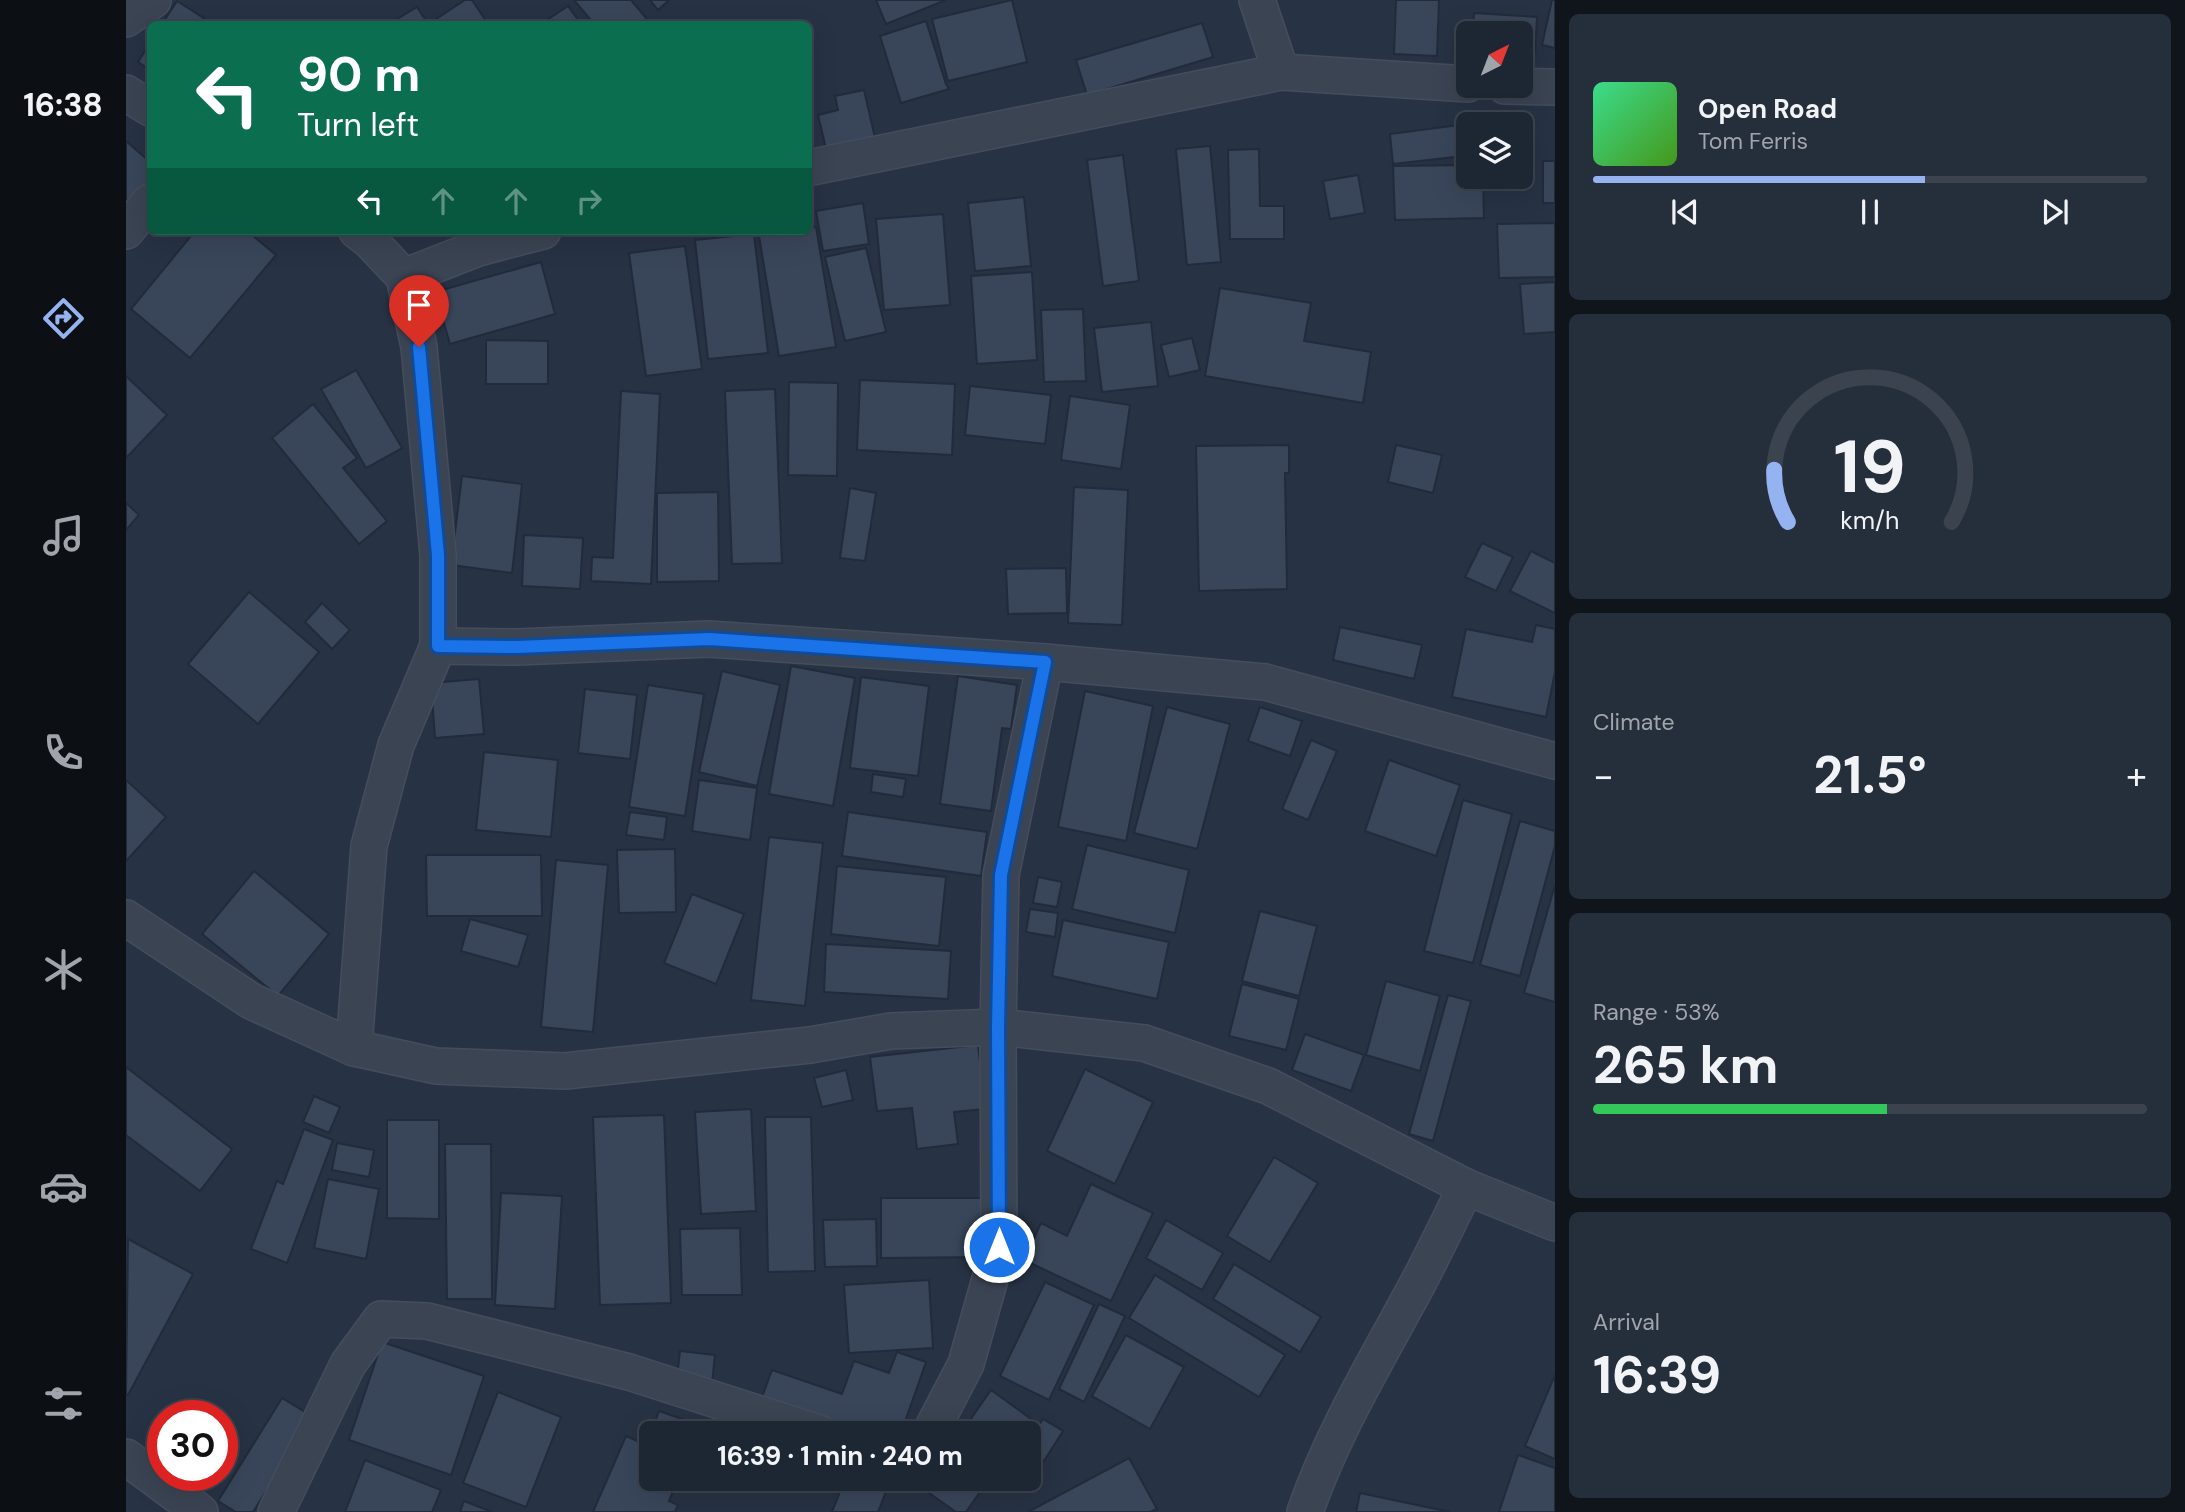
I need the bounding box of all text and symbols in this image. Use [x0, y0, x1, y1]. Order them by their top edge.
north arrow [1456, 21, 1533, 98]
map controls [1456, 21, 1533, 189]
text: 90 m [297, 42, 420, 106]
icon: left [182, 49, 273, 140]
text: 16:38 [23, 84, 103, 126]
text: Open Road [1698, 92, 1837, 126]
text: Turn left [297, 104, 419, 146]
button: layers [1456, 112, 1533, 189]
text: Tom Ferris [1698, 126, 1808, 156]
icon: left [351, 182, 389, 220]
icon: ahead [424, 182, 462, 220]
icon: ahead [497, 182, 535, 220]
icon: right [570, 182, 608, 220]
icon: previous [1666, 193, 1704, 231]
icon: pause [1851, 193, 1889, 231]
icon: next [2036, 193, 2074, 231]
pin [389, 275, 449, 347]
icon: arrive [400, 286, 438, 324]
icon: directions [39, 294, 88, 343]
text: 19 [1834, 421, 1906, 516]
text: km/h [1840, 504, 1900, 537]
icon: music [39, 511, 88, 560]
text: Climate [1593, 707, 1675, 737]
icon: phone [39, 728, 88, 777]
text: 21.5° [1813, 741, 1927, 809]
text: − [1593, 751, 1614, 801]
text: + [2126, 751, 2147, 801]
icon: climate [39, 945, 88, 994]
text: Range · 53% [1593, 997, 1720, 1027]
text: 265 km [1593, 1031, 1778, 1099]
icon: car [39, 1162, 88, 1211]
position arrow [962, 1210, 1036, 1284]
text: Arrival [1593, 1307, 1660, 1337]
text: 16:39 [1593, 1341, 1721, 1409]
icon: filters [39, 1379, 88, 1428]
speed limit sign: 30 [147, 1400, 238, 1491]
text: 16:39 · 1 min · 240 m [717, 1439, 963, 1473]

